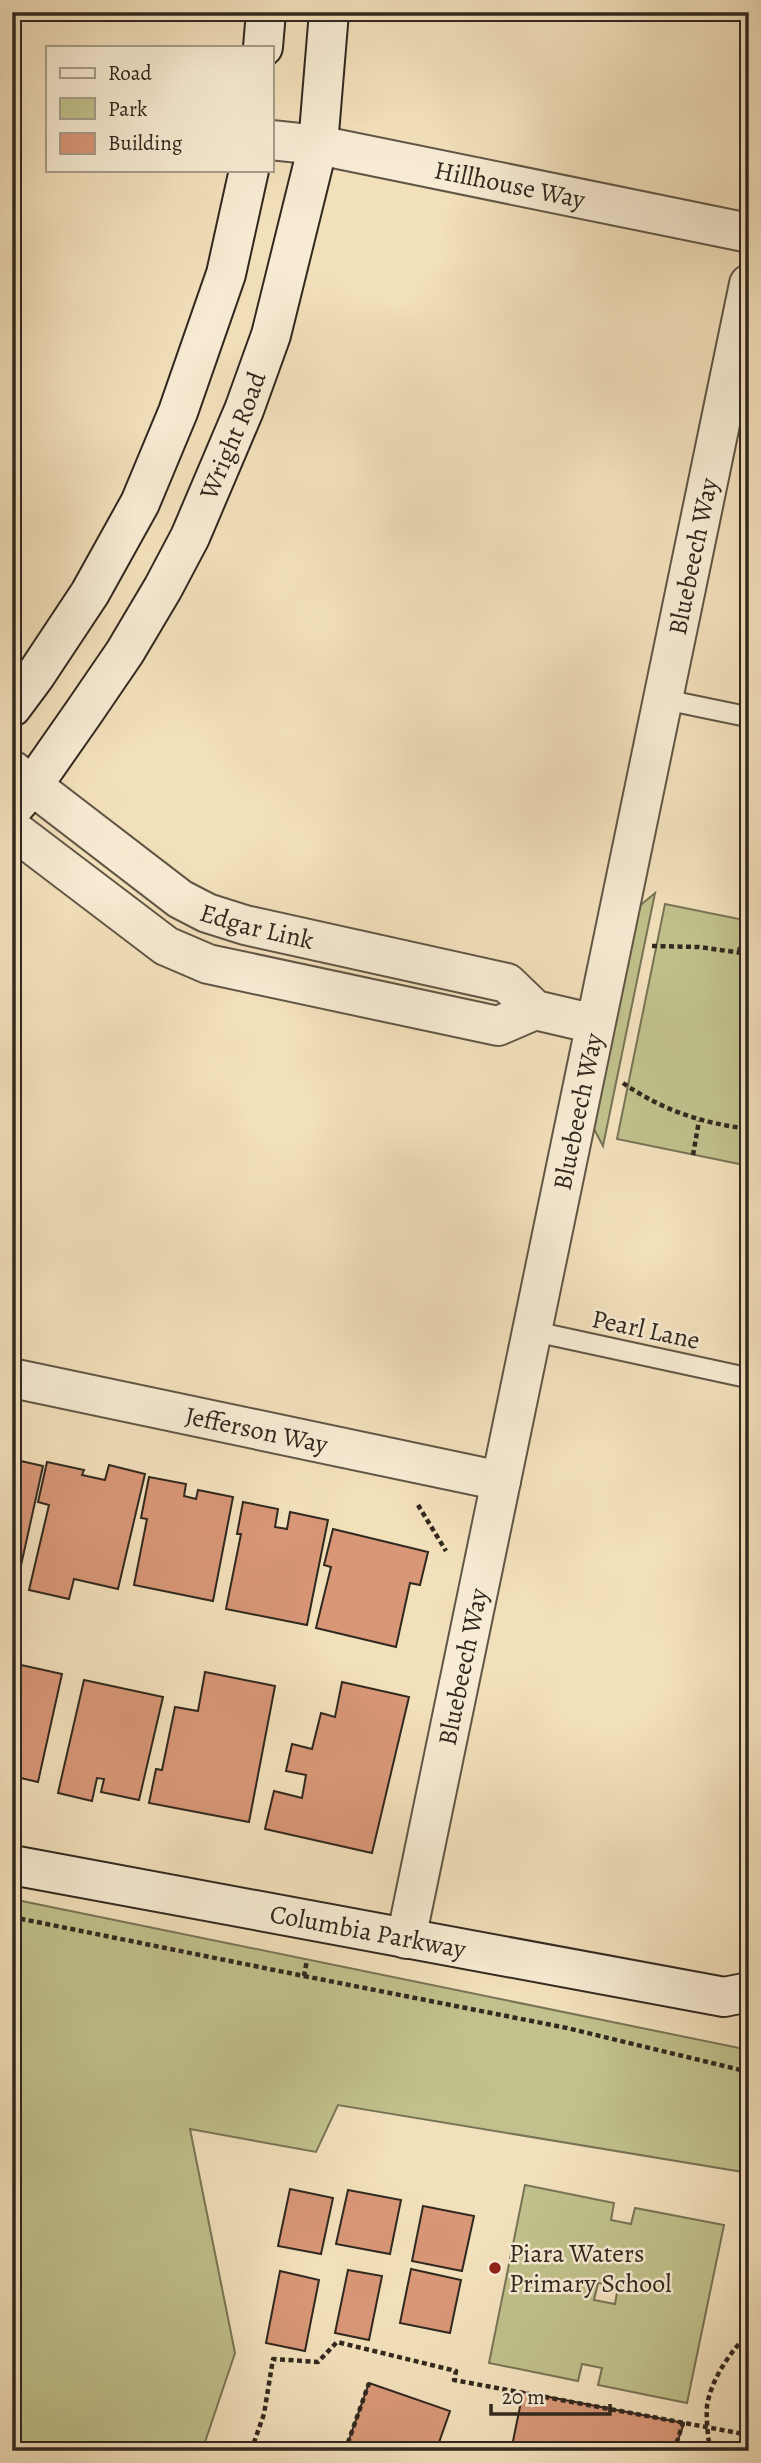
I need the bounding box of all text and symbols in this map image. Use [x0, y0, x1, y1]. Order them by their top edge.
legend [46, 46, 273, 172]
text: Road [108, 59, 152, 87]
text: Park [108, 95, 148, 123]
text: Building [108, 129, 183, 157]
street label: Hillhouse Way [431, 152, 589, 217]
street label: Wright Road [191, 367, 274, 506]
street label: Bluebeech Way [660, 474, 726, 638]
street label: Edgar Link [195, 895, 317, 958]
street label: Bluebeech Way [545, 1030, 611, 1193]
street label: Pearl Lane [589, 1301, 703, 1358]
street label: Jefferson Way [182, 1398, 331, 1462]
street label: Bluebeech Way [430, 1585, 496, 1749]
street label: Columbia Parkway [267, 1896, 469, 1967]
place label: Piara Waters Primary School [509, 2236, 672, 2301]
marker: Piara Waters Primary School [487, 2260, 503, 2276]
scale bar [491, 2372, 610, 2416]
text: 20 m [502, 2383, 545, 2411]

